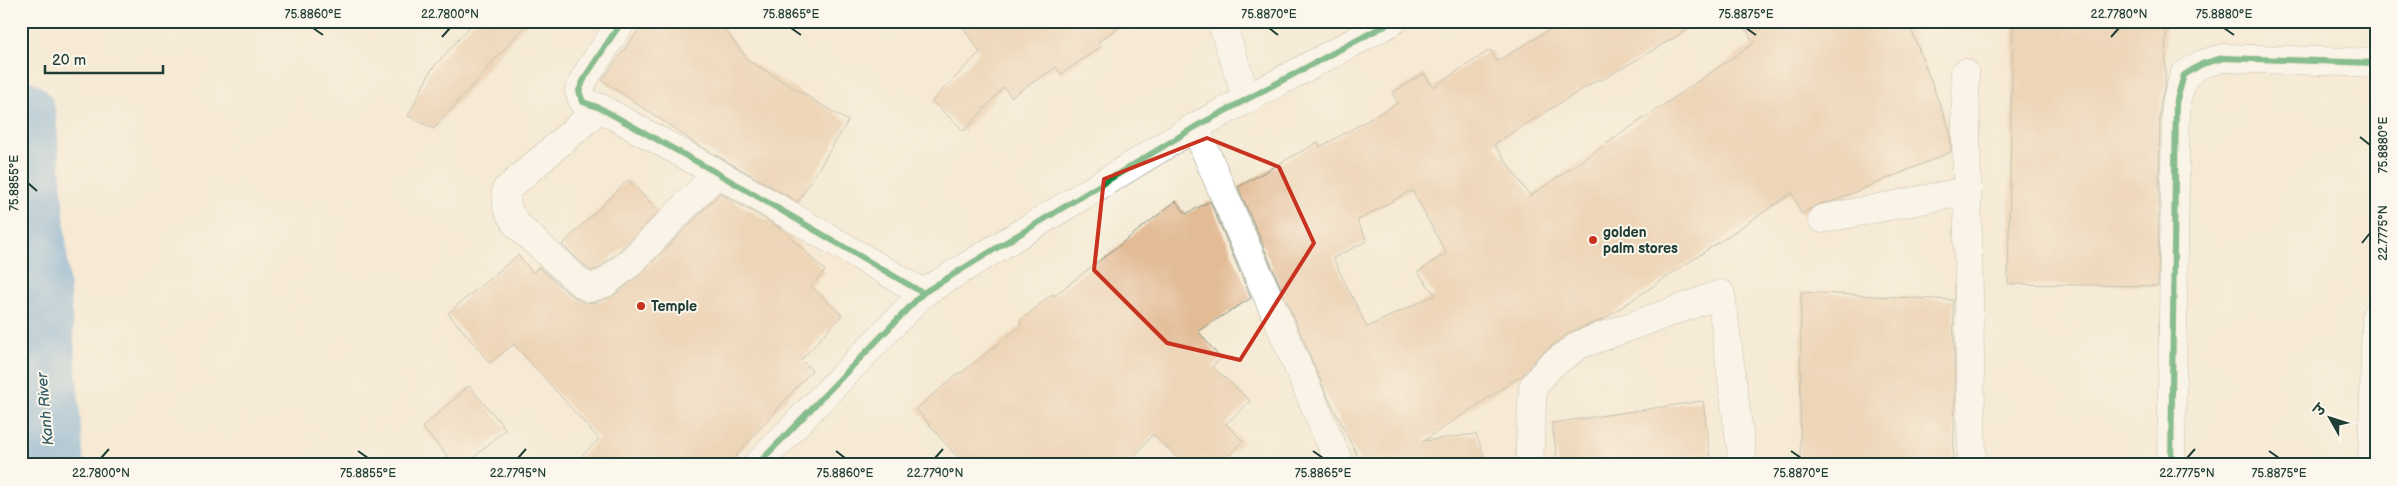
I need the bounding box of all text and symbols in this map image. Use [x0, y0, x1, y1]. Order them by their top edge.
text: 75.8860°E [285, 7, 342, 22]
text: 22.7800°N [421, 7, 479, 22]
text: 75.8865°E [763, 7, 819, 22]
text: 75.8870°E [1241, 7, 1297, 22]
text: 75.8875°E [1718, 7, 1774, 22]
text: 22.7780°N [2091, 7, 2147, 22]
text: 75.8880°E [2196, 7, 2252, 22]
scale bar [45, 42, 162, 74]
text: 20 m [52, 51, 86, 70]
text: 75.8880°E [2376, 117, 2391, 173]
text: 75.8855°E [7, 155, 22, 211]
text: 22.7775°N [2376, 205, 2391, 261]
place label: golden palm stores [1603, 224, 1678, 257]
marker: golden palm stores [1587, 234, 1599, 246]
place label: Temple [651, 298, 697, 315]
marker: Temple [635, 300, 647, 312]
water label: Kanh River [33, 370, 58, 446]
north arrow [2304, 394, 2354, 444]
text: उ [2309, 400, 2331, 421]
text: 22.7800°N [72, 466, 130, 481]
text: 75.8855°E [340, 466, 396, 481]
text: 22.7795°N [490, 466, 546, 481]
text: 75.8860°E [817, 466, 874, 481]
text: 22.7790°N [907, 466, 963, 481]
text: 75.8865°E [1295, 466, 1351, 481]
text: 75.8870°E [1773, 466, 1829, 481]
text: 22.7775°N [2159, 466, 2215, 481]
text: 75.8875°E [2251, 466, 2307, 481]

